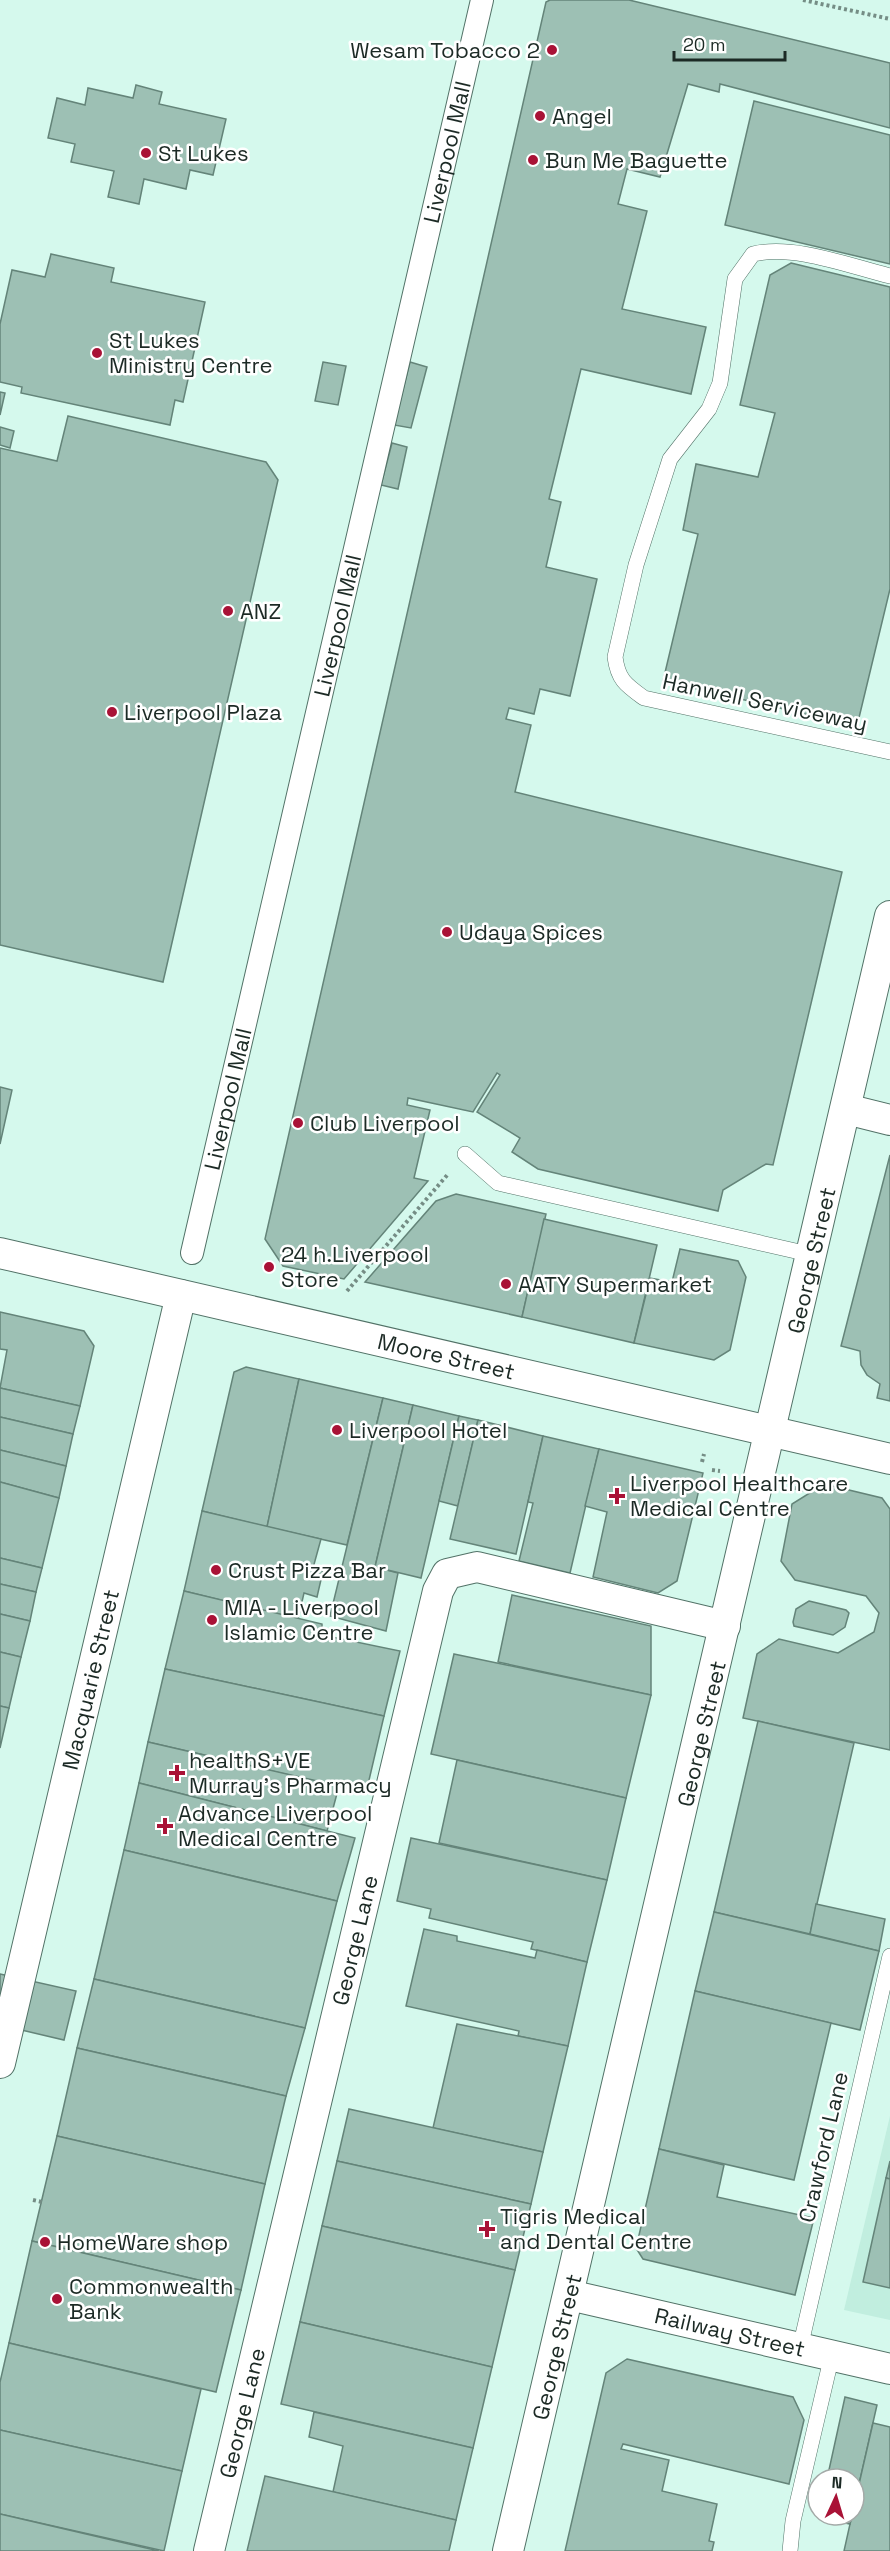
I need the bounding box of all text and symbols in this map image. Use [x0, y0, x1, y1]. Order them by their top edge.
scale bar [674, 24, 785, 62]
text: 20 m [683, 33, 726, 56]
place label: Wesam Tobacco 2 [350, 36, 540, 64]
marker: Wesam Tobacco 2 [545, 43, 559, 57]
street label: Liverpool Mall [417, 78, 477, 226]
place label: Angel [552, 102, 612, 130]
marker: Angel [533, 109, 547, 123]
place label: St Lukes [158, 139, 249, 167]
marker: St Lukes [139, 146, 153, 160]
place label: Bun Me Baguette [545, 146, 728, 174]
marker: Bun Me Baguette [526, 153, 540, 167]
place label: St Lukes Ministry Centre [109, 326, 273, 379]
marker: St Lukes Ministry Centre [90, 346, 104, 360]
street label: Liverpool Mall [307, 552, 367, 699]
place label: ANZ [240, 597, 281, 625]
marker: ANZ [221, 604, 235, 618]
street label: Hanwell Serviceway [660, 667, 870, 737]
place label: Liverpool Plaza [124, 698, 282, 726]
marker: Liverpool Plaza [105, 705, 119, 719]
place label: Udaya Spices [459, 918, 603, 946]
marker: Udaya Spices [440, 925, 454, 939]
street label: Liverpool Mall [198, 1025, 258, 1173]
place label: Club Liverpool [310, 1109, 460, 1137]
marker: Club Liverpool [291, 1116, 305, 1130]
street label: George Street [781, 1184, 842, 1336]
place label: 24 h.Liverpool Store [281, 1240, 429, 1293]
marker: 24 h.Liverpool Store [262, 1260, 276, 1274]
place label: AATY Supermarket [518, 1270, 712, 1298]
marker: AATY Supermarket [499, 1277, 513, 1291]
street label: Moore Street [375, 1327, 518, 1386]
place label: Liverpool Hotel [349, 1416, 507, 1444]
marker: Liverpool Hotel [330, 1423, 344, 1437]
place label: Liverpool Healthcare Medical Centre [630, 1469, 848, 1522]
marker: Liverpool Healthcare Medical Centre [608, 1487, 626, 1505]
place label: Crust Pizza Bar [228, 1556, 386, 1584]
marker: Crust Pizza Bar [209, 1563, 223, 1577]
street label: Macquarie Street [56, 1587, 125, 1773]
place label: MIA - Liverpool Islamic Centre [224, 1593, 379, 1646]
marker: MIA - Liverpool Islamic Centre [205, 1613, 219, 1627]
street label: George Street [671, 1658, 732, 1809]
place label: healthS+VE Murray's Pharmacy [189, 1746, 392, 1799]
marker: healthS+VE Murray's Pharmacy [170, 1766, 184, 1780]
place label: Advance Liverpool Medical Centre [178, 1799, 372, 1852]
marker: Advance Liverpool Medical Centre [156, 1817, 174, 1835]
street label: George Lane [326, 1872, 384, 2008]
street label: Crawford Lane [792, 2069, 854, 2225]
place label: Tigris Medical and Dental Centre [500, 2202, 692, 2255]
marker: Tigris Medical and Dental Centre [478, 2220, 496, 2238]
place label: HomeWare shop [57, 2228, 228, 2256]
marker: HomeWare shop [38, 2235, 52, 2249]
street label: George Street [526, 2271, 588, 2423]
place label: Commonwealth Bank [69, 2272, 234, 2325]
marker: Commonwealth Bank [50, 2292, 64, 2306]
street label: Railway Street [652, 2301, 808, 2363]
street label: George Lane [213, 2345, 271, 2481]
north arrow [806, 2467, 866, 2527]
text: N [831, 2472, 843, 2493]

